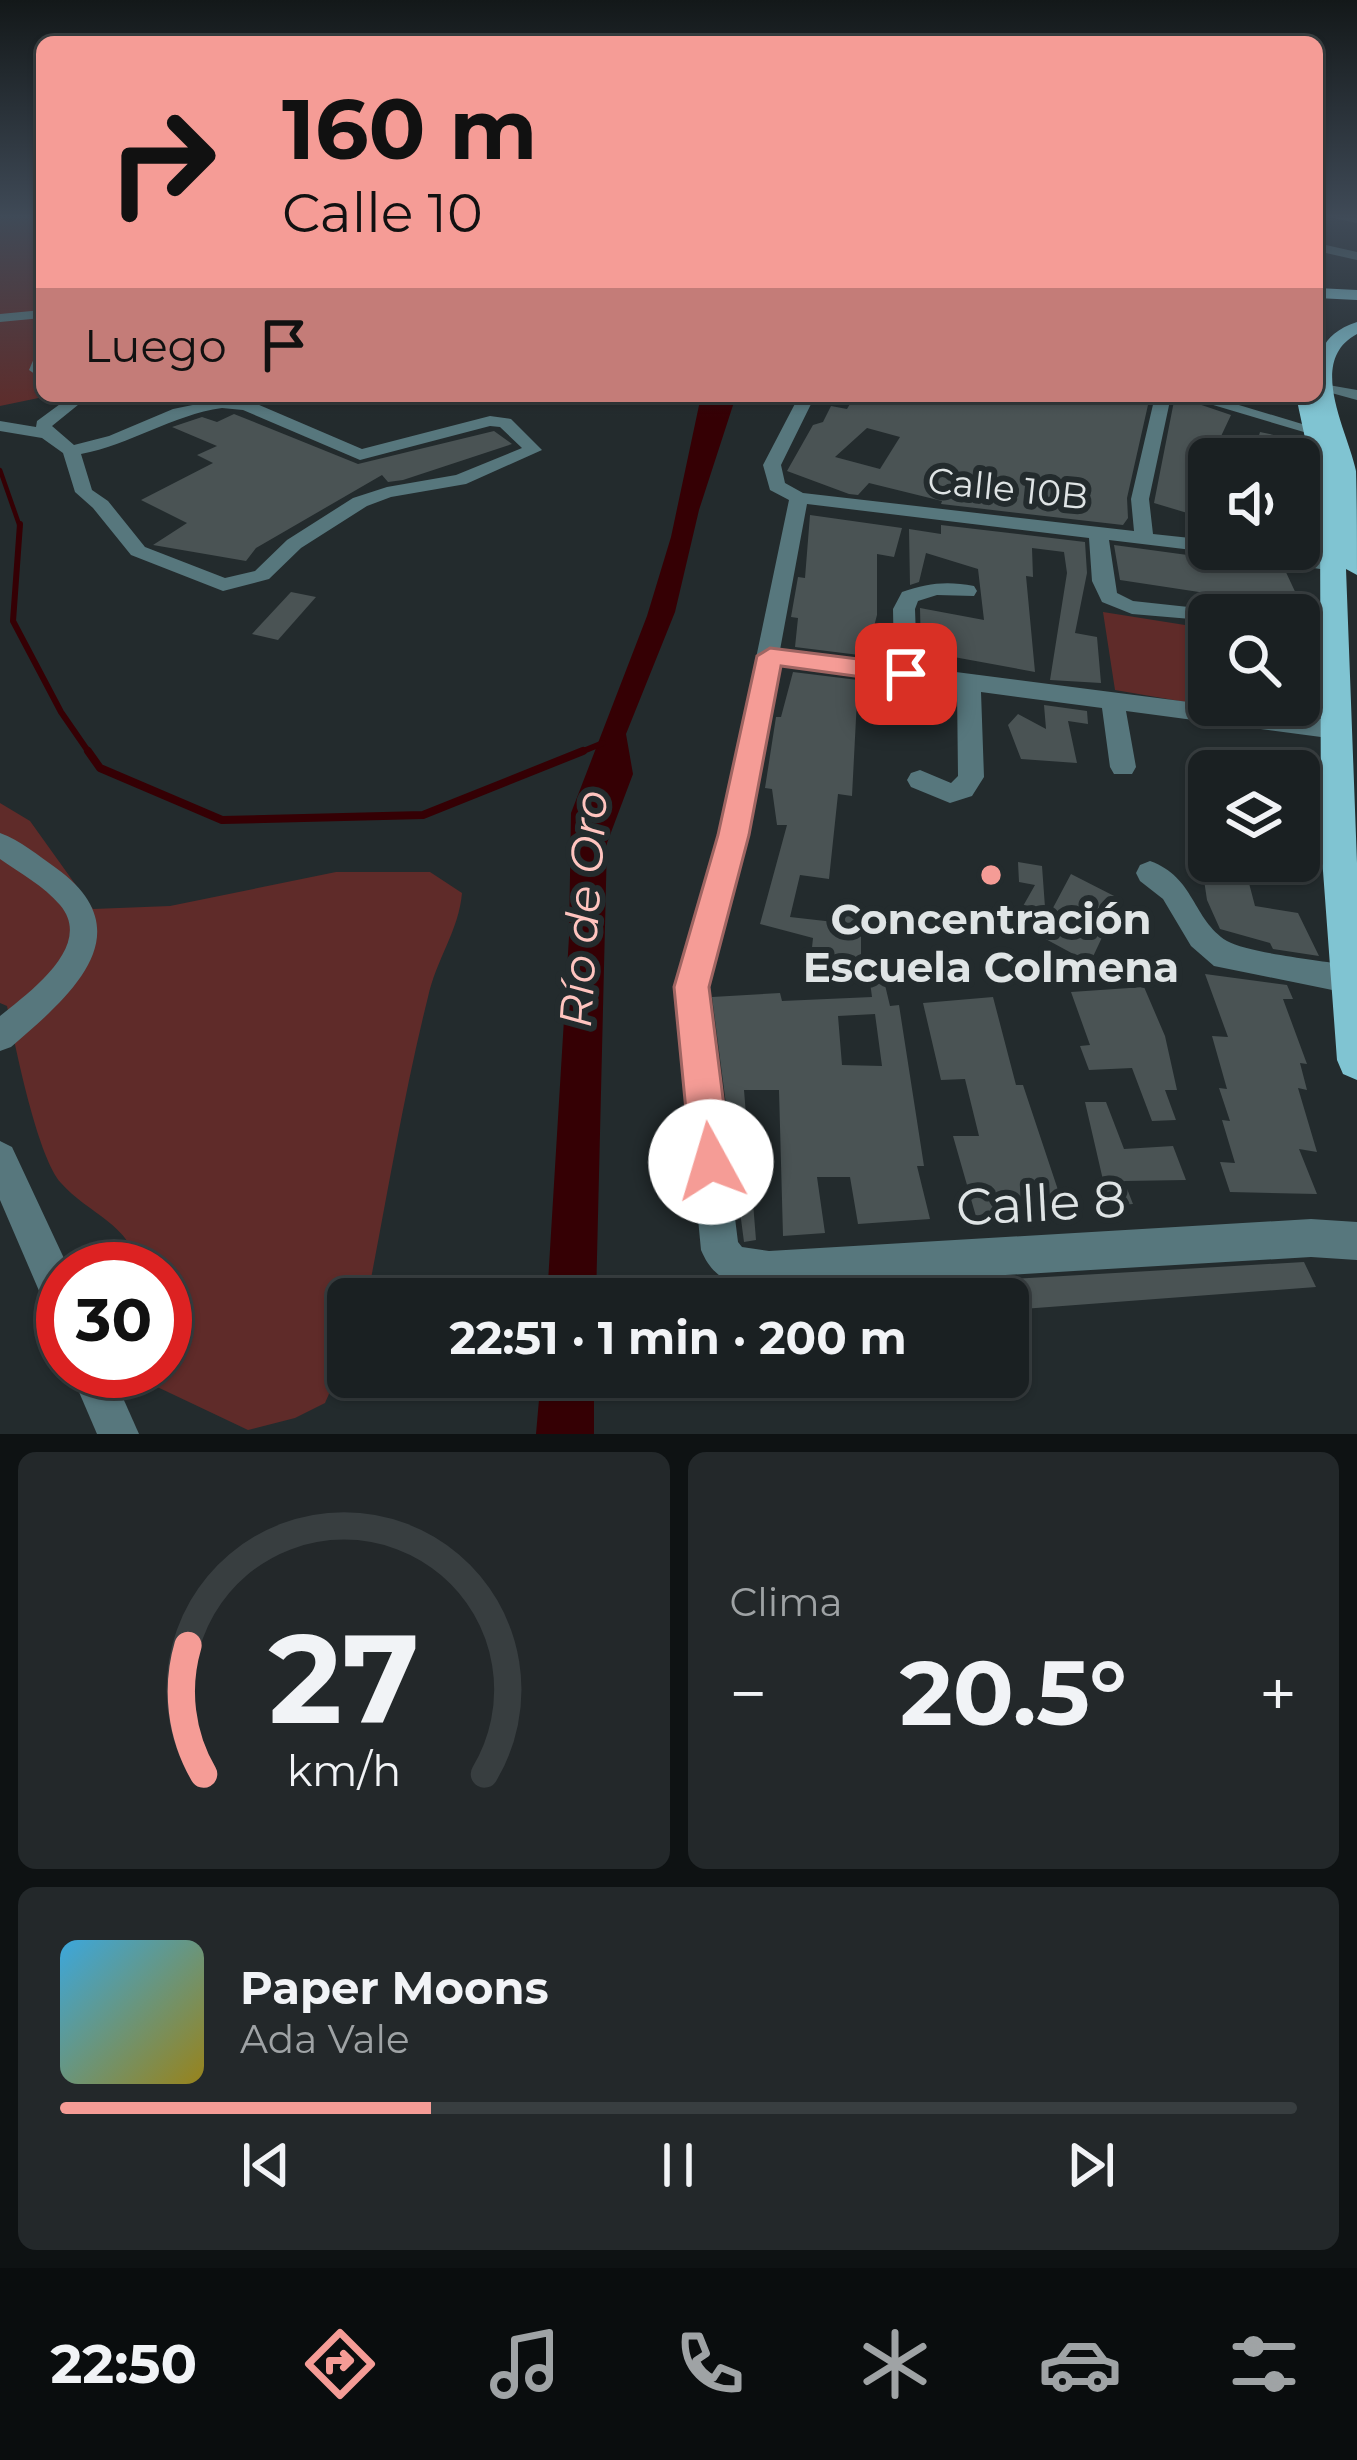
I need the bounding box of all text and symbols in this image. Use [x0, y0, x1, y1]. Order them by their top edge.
text: 160 m [282, 78, 537, 180]
icon: right [84, 84, 240, 240]
text: Calle 10 [282, 180, 483, 246]
icon: arrive [251, 312, 317, 378]
text: Luego [84, 318, 227, 373]
map controls [1188, 438, 1320, 882]
button: sound [1188, 438, 1320, 570]
street label: Calle 10B [926, 458, 1090, 518]
button: search [1188, 594, 1320, 726]
pin [855, 623, 957, 725]
icon: arrive [873, 641, 939, 707]
button: layers [1188, 750, 1320, 882]
water label: Río de Oro [547, 789, 618, 1029]
marker: Concentración Escuela Colmena [978, 862, 1004, 888]
place label: Concentración Escuela Colmena [803, 893, 1179, 993]
position arrow [648, 1099, 774, 1225]
street label: Calle 8 [954, 1168, 1128, 1238]
speed limit sign: 30 [36, 1242, 192, 1398]
text: 22:51 · 1 min · 200 m [449, 1310, 907, 1365]
text: Clima [730, 1578, 843, 1626]
text: 27 [268, 1602, 419, 1754]
text: 20.5° [900, 1638, 1127, 1748]
text: − [730, 1653, 767, 1734]
text: + [1259, 1653, 1297, 1734]
text: km/h [287, 1743, 401, 1796]
text: Paper Moons [240, 1960, 549, 2015]
text: Ada Vale [240, 2015, 410, 2063]
icon: previous [233, 2132, 299, 2198]
icon: pause [645, 2132, 711, 2198]
icon: next [1058, 2132, 1124, 2198]
icon: directions [298, 2322, 382, 2406]
icon: music [483, 2322, 567, 2406]
icon: phone [668, 2322, 752, 2406]
icon: climate [853, 2322, 937, 2406]
icon: car [1038, 2322, 1122, 2406]
icon: filters [1222, 2322, 1306, 2406]
text: 22:50 [50, 2331, 197, 2397]

